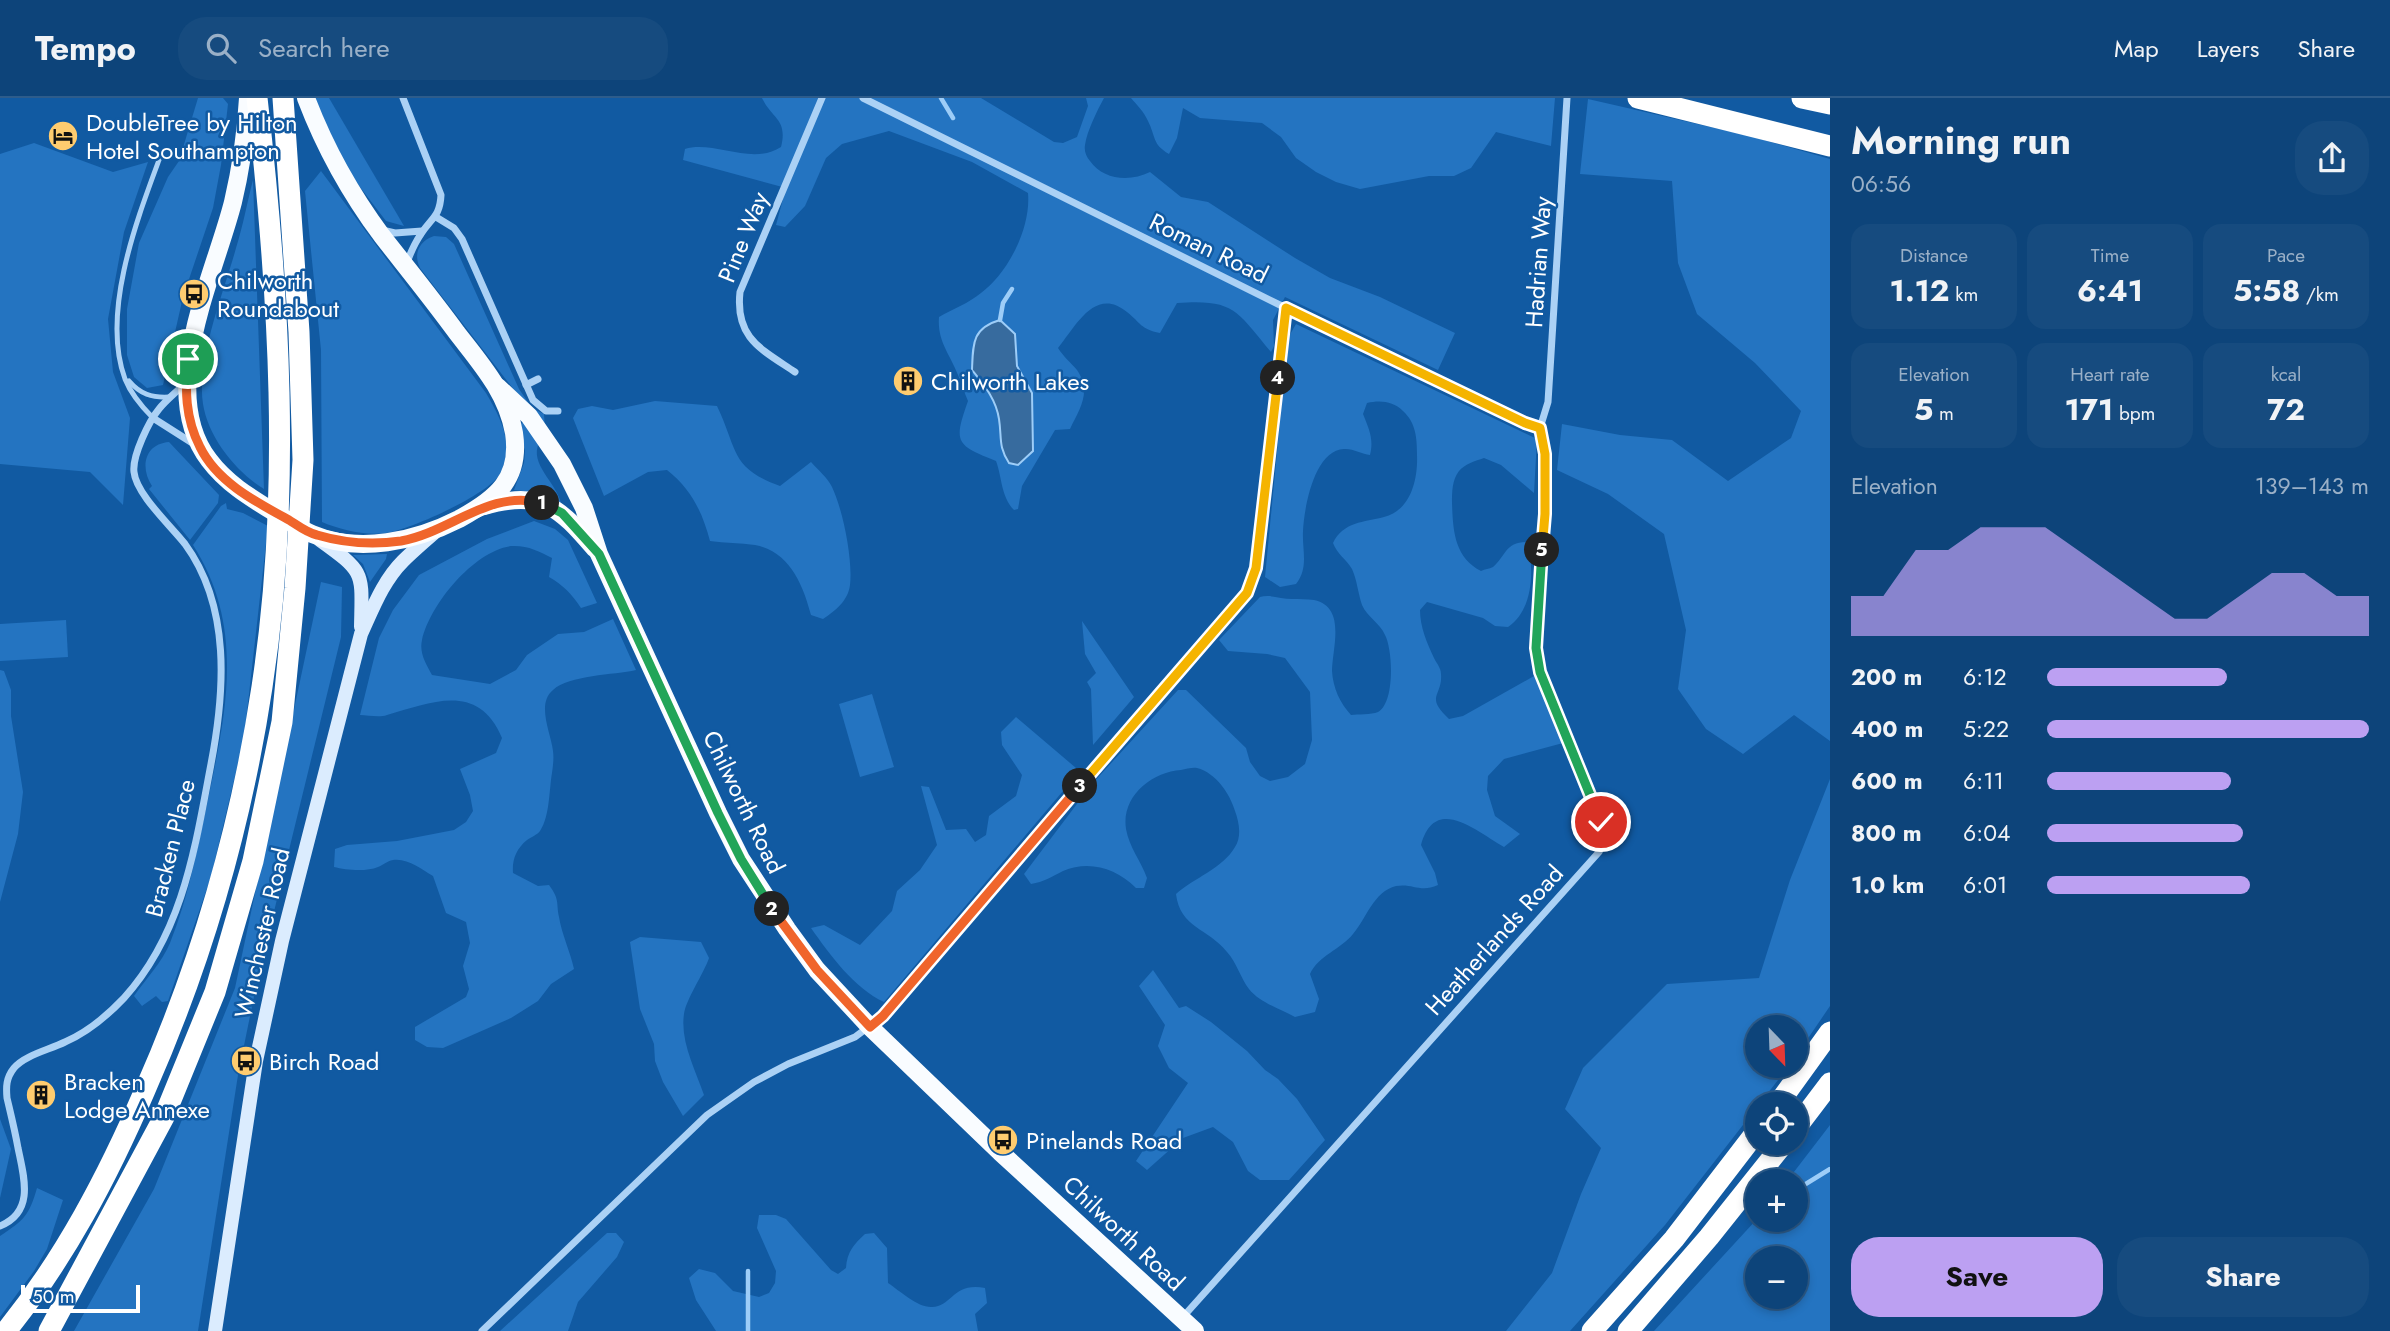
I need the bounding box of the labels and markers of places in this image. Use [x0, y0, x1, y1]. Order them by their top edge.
place label: DoubleTree by Hilton Hotel Southampton [86, 105, 298, 168]
hotel icon: DoubleTree by Hilton Hotel Southampton [46, 119, 80, 153]
place label: Chilworth Roundabout [217, 263, 339, 326]
bus stop icon: Chilworth Roundabout [177, 277, 211, 311]
pin [158, 329, 218, 389]
pin: 4 [1260, 360, 1296, 396]
building icon: Chilworth Lakes [891, 364, 925, 398]
place label: Chilworth Lakes [931, 364, 1089, 399]
pin: 1 [524, 486, 560, 520]
pin: 5 [1524, 532, 1560, 568]
pin: 3 [1062, 768, 1098, 804]
pin [1571, 792, 1631, 852]
pin: 2 [754, 892, 790, 926]
bus stop icon: Birch Road [229, 1044, 263, 1078]
place label: Birch Road [269, 1044, 380, 1079]
place label: Bracken Lodge Annexe [64, 1064, 210, 1127]
building icon: Bracken Lodge Annexe [24, 1078, 58, 1112]
bus stop icon: Pinelands Road [986, 1123, 1020, 1157]
place label: Pinelands Road [1026, 1123, 1182, 1158]

